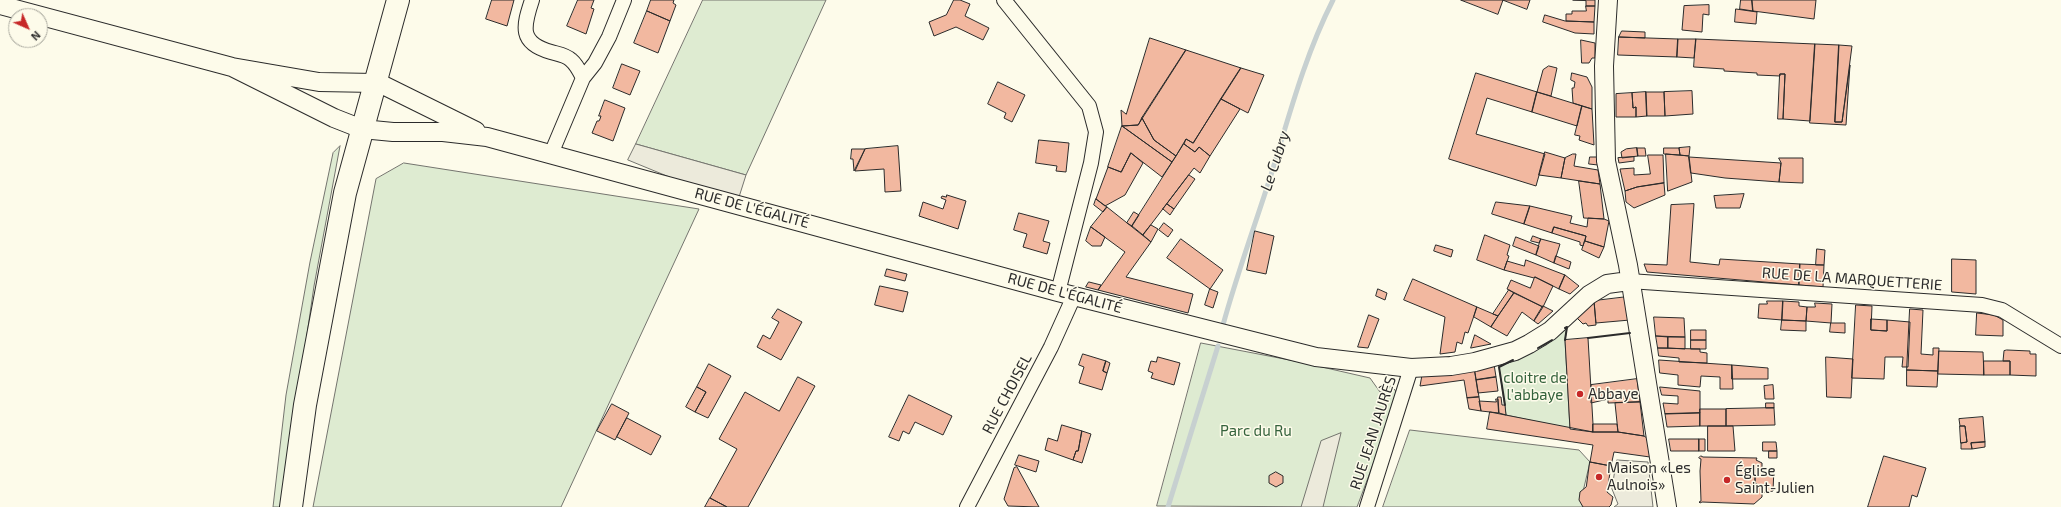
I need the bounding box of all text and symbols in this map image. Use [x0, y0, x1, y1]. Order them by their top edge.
north arrow [8, 8, 48, 48]
text: N [29, 29, 44, 44]
water label: Le Cubry [1256, 128, 1294, 194]
street label: RUE DE L'ÉGALITÉ [693, 184, 811, 232]
street label: RUE DE LA MARQUETTERIE [1761, 264, 1943, 294]
street label: RUE DE L'ÉGALITÉ [1006, 269, 1124, 317]
street label: RUE CHOISEL [978, 351, 1036, 437]
park label: cloitre de l'abbaye [1503, 369, 1567, 404]
street label: RUE JEAN JAURÈS [1346, 374, 1400, 492]
place label: Abbaye [1588, 385, 1639, 403]
marker: Abbaye [1575, 389, 1585, 399]
park label: Parc du Ru [1220, 422, 1292, 440]
place label: Maison «Les Aulnois» [1607, 459, 1691, 494]
place label: Église Saint-Julien [1735, 462, 1814, 497]
marker: Maison «Les Aulnois» [1594, 472, 1604, 482]
marker: Église Saint-Julien [1722, 475, 1732, 485]

